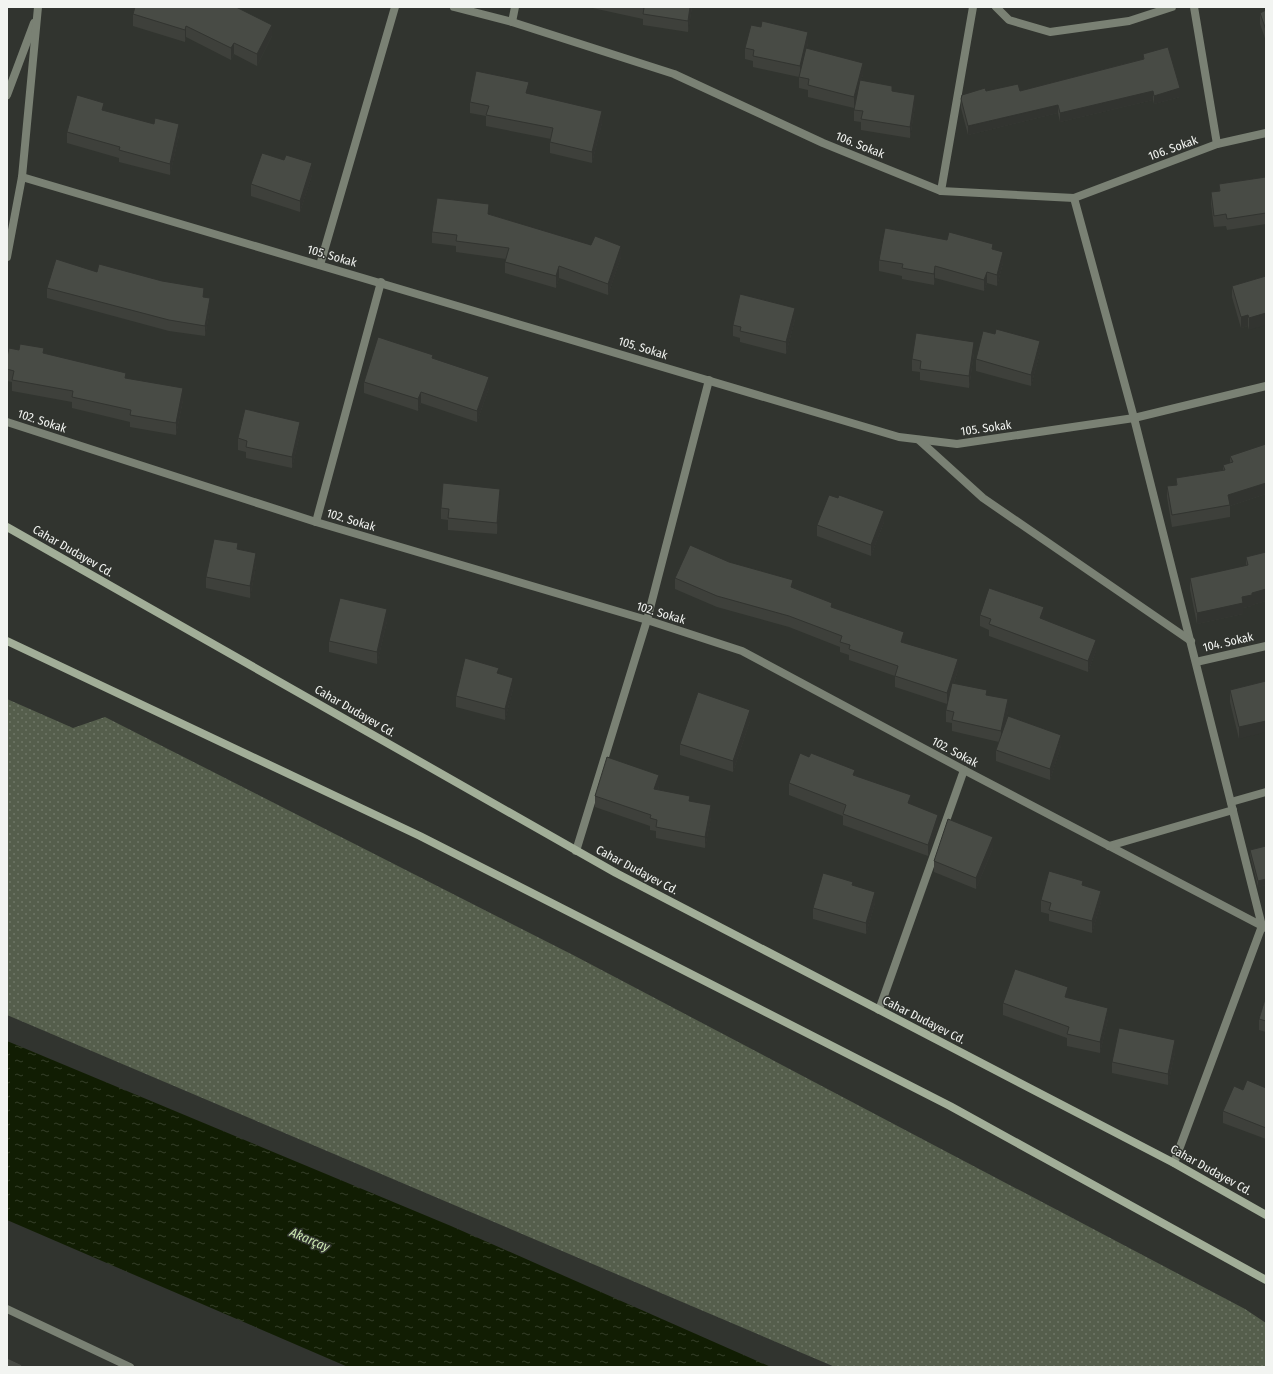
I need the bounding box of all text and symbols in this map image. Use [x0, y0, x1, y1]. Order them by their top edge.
street label: 106. Sokak [834, 129, 887, 161]
street label: 106. Sokak [1146, 132, 1200, 163]
street label: 105. Sokak [306, 242, 359, 270]
street label: 105. Sokak [617, 334, 670, 362]
street label: 102. Sokak [16, 407, 69, 436]
street label: 105. Sokak [960, 417, 1013, 438]
street label: 102. Sokak [325, 506, 378, 534]
street label: Cahar Dudayev Cd. [30, 522, 116, 580]
street label: 102. Sokak [635, 599, 688, 627]
street label: 104. Sokak [1201, 629, 1255, 655]
street label: Cahar Dudayev Cd. [312, 682, 398, 740]
street label: 102. Sokak [929, 734, 981, 770]
street label: Cahar Dudayev Cd. [594, 843, 681, 898]
street label: Cahar Dudayev Cd. [880, 993, 968, 1047]
street label: Cahar Dudayev Cd. [1168, 1142, 1254, 1198]
water label: Akarçay [287, 1224, 333, 1255]

